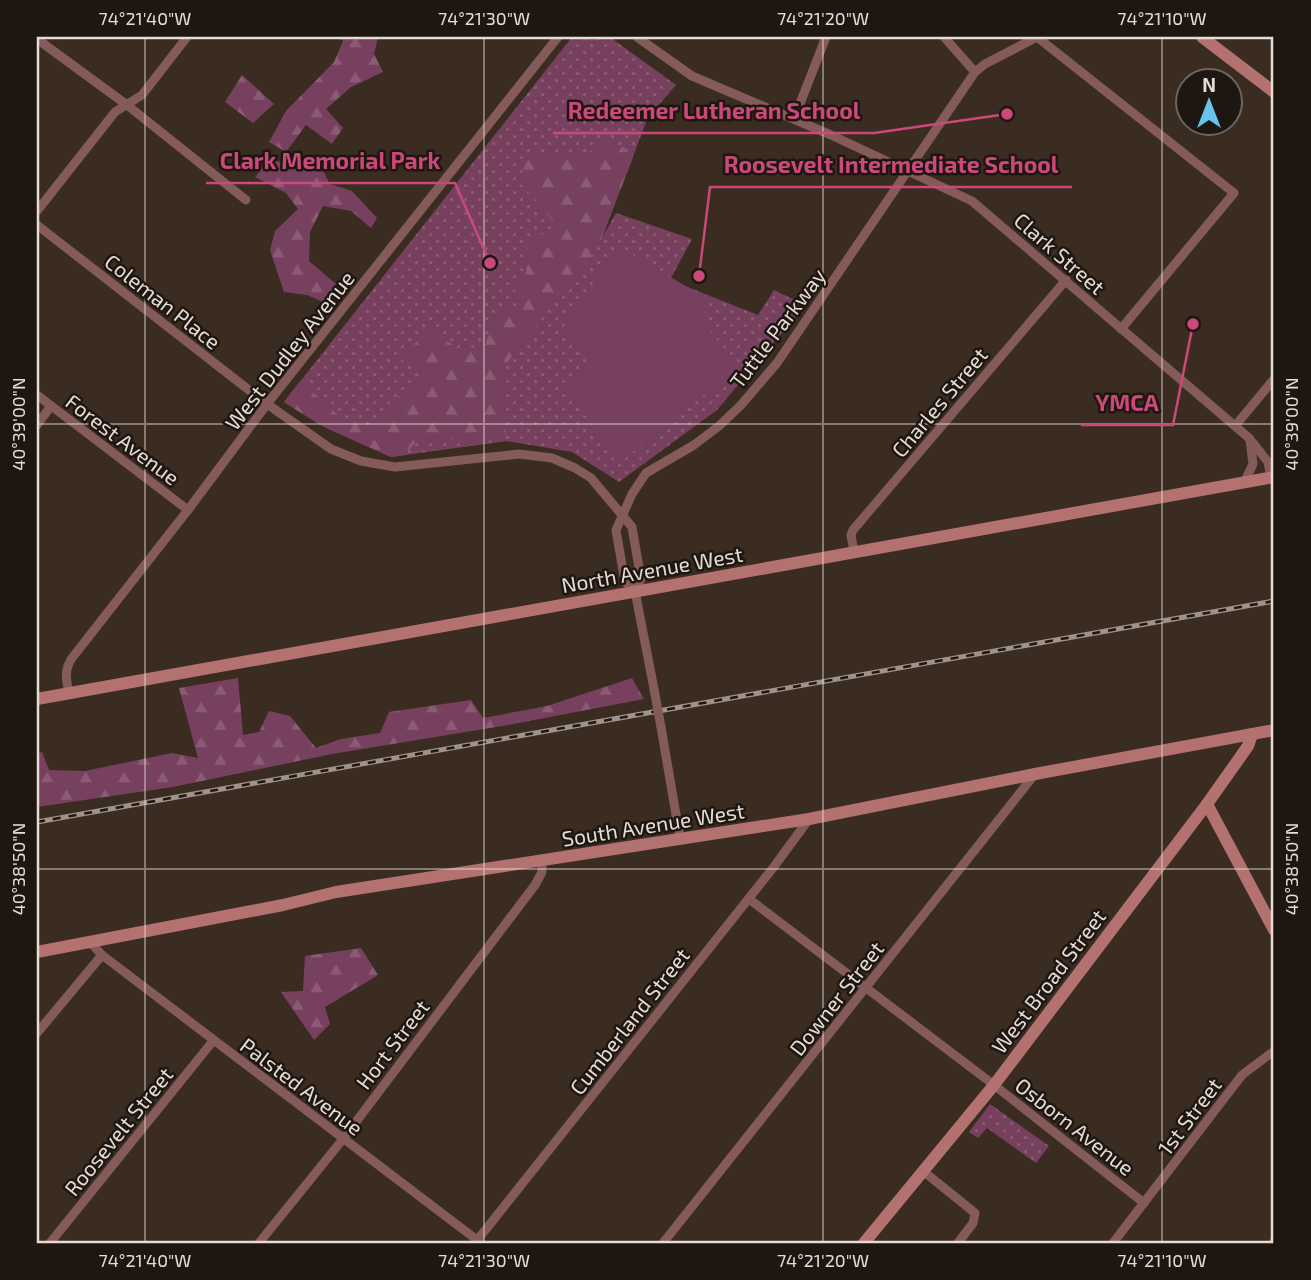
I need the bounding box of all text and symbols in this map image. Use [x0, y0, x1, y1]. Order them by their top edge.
text: 74°21'40"W [99, 7, 191, 29]
text: 74°21'30"W [438, 7, 530, 29]
text: 74°21'20"W [777, 7, 869, 29]
text: 74°21'10"W [1117, 7, 1207, 29]
north arrow [1174, 66, 1244, 136]
text: N [1202, 73, 1216, 96]
callout: Redeemer Lutheran School [553, 89, 874, 133]
text: Redeemer Lutheran School [568, 96, 861, 124]
callout: Clark Memorial Park [206, 139, 455, 183]
callout: Roosevelt Intermediate School [710, 143, 1072, 187]
text: Clark Memorial Park [220, 146, 441, 174]
text: Roosevelt Intermediate School [724, 150, 1059, 178]
street label: Clark Street [1010, 207, 1110, 299]
street label: Coleman Place [100, 248, 226, 354]
street label: Tuttle Parkway [724, 263, 830, 393]
street label: West Dudley Avenue [219, 266, 359, 434]
street label: Charles Street [886, 342, 992, 462]
text: 40°39'00"N [7, 377, 29, 471]
text: 40°39'00"N [1280, 377, 1302, 471]
callout: YMCA [1081, 381, 1173, 425]
street label: Forest Avenue [61, 388, 185, 490]
text: YMCA [1095, 388, 1159, 416]
street label: North Avenue West [559, 541, 745, 597]
street label: South Avenue West [560, 797, 746, 851]
text: 40°38'50"N [7, 823, 29, 915]
text: 40°38'50"N [1280, 823, 1302, 915]
street label: West Broad Street [986, 904, 1110, 1058]
street label: Downer Street [784, 936, 888, 1060]
street label: Cumberland Street [564, 943, 694, 1099]
street label: Hort Street [350, 994, 434, 1094]
street label: Palsted Avenue [236, 1032, 368, 1140]
street label: Roosevelt Street [59, 1062, 177, 1200]
street label: Osborn Avenue [1011, 1072, 1139, 1180]
street label: 1st Street [1152, 1073, 1226, 1159]
text: 74°21'40"W [99, 1249, 191, 1271]
text: 74°21'30"W [438, 1249, 530, 1271]
text: 74°21'20"W [777, 1249, 869, 1271]
text: 74°21'10"W [1117, 1249, 1207, 1271]

